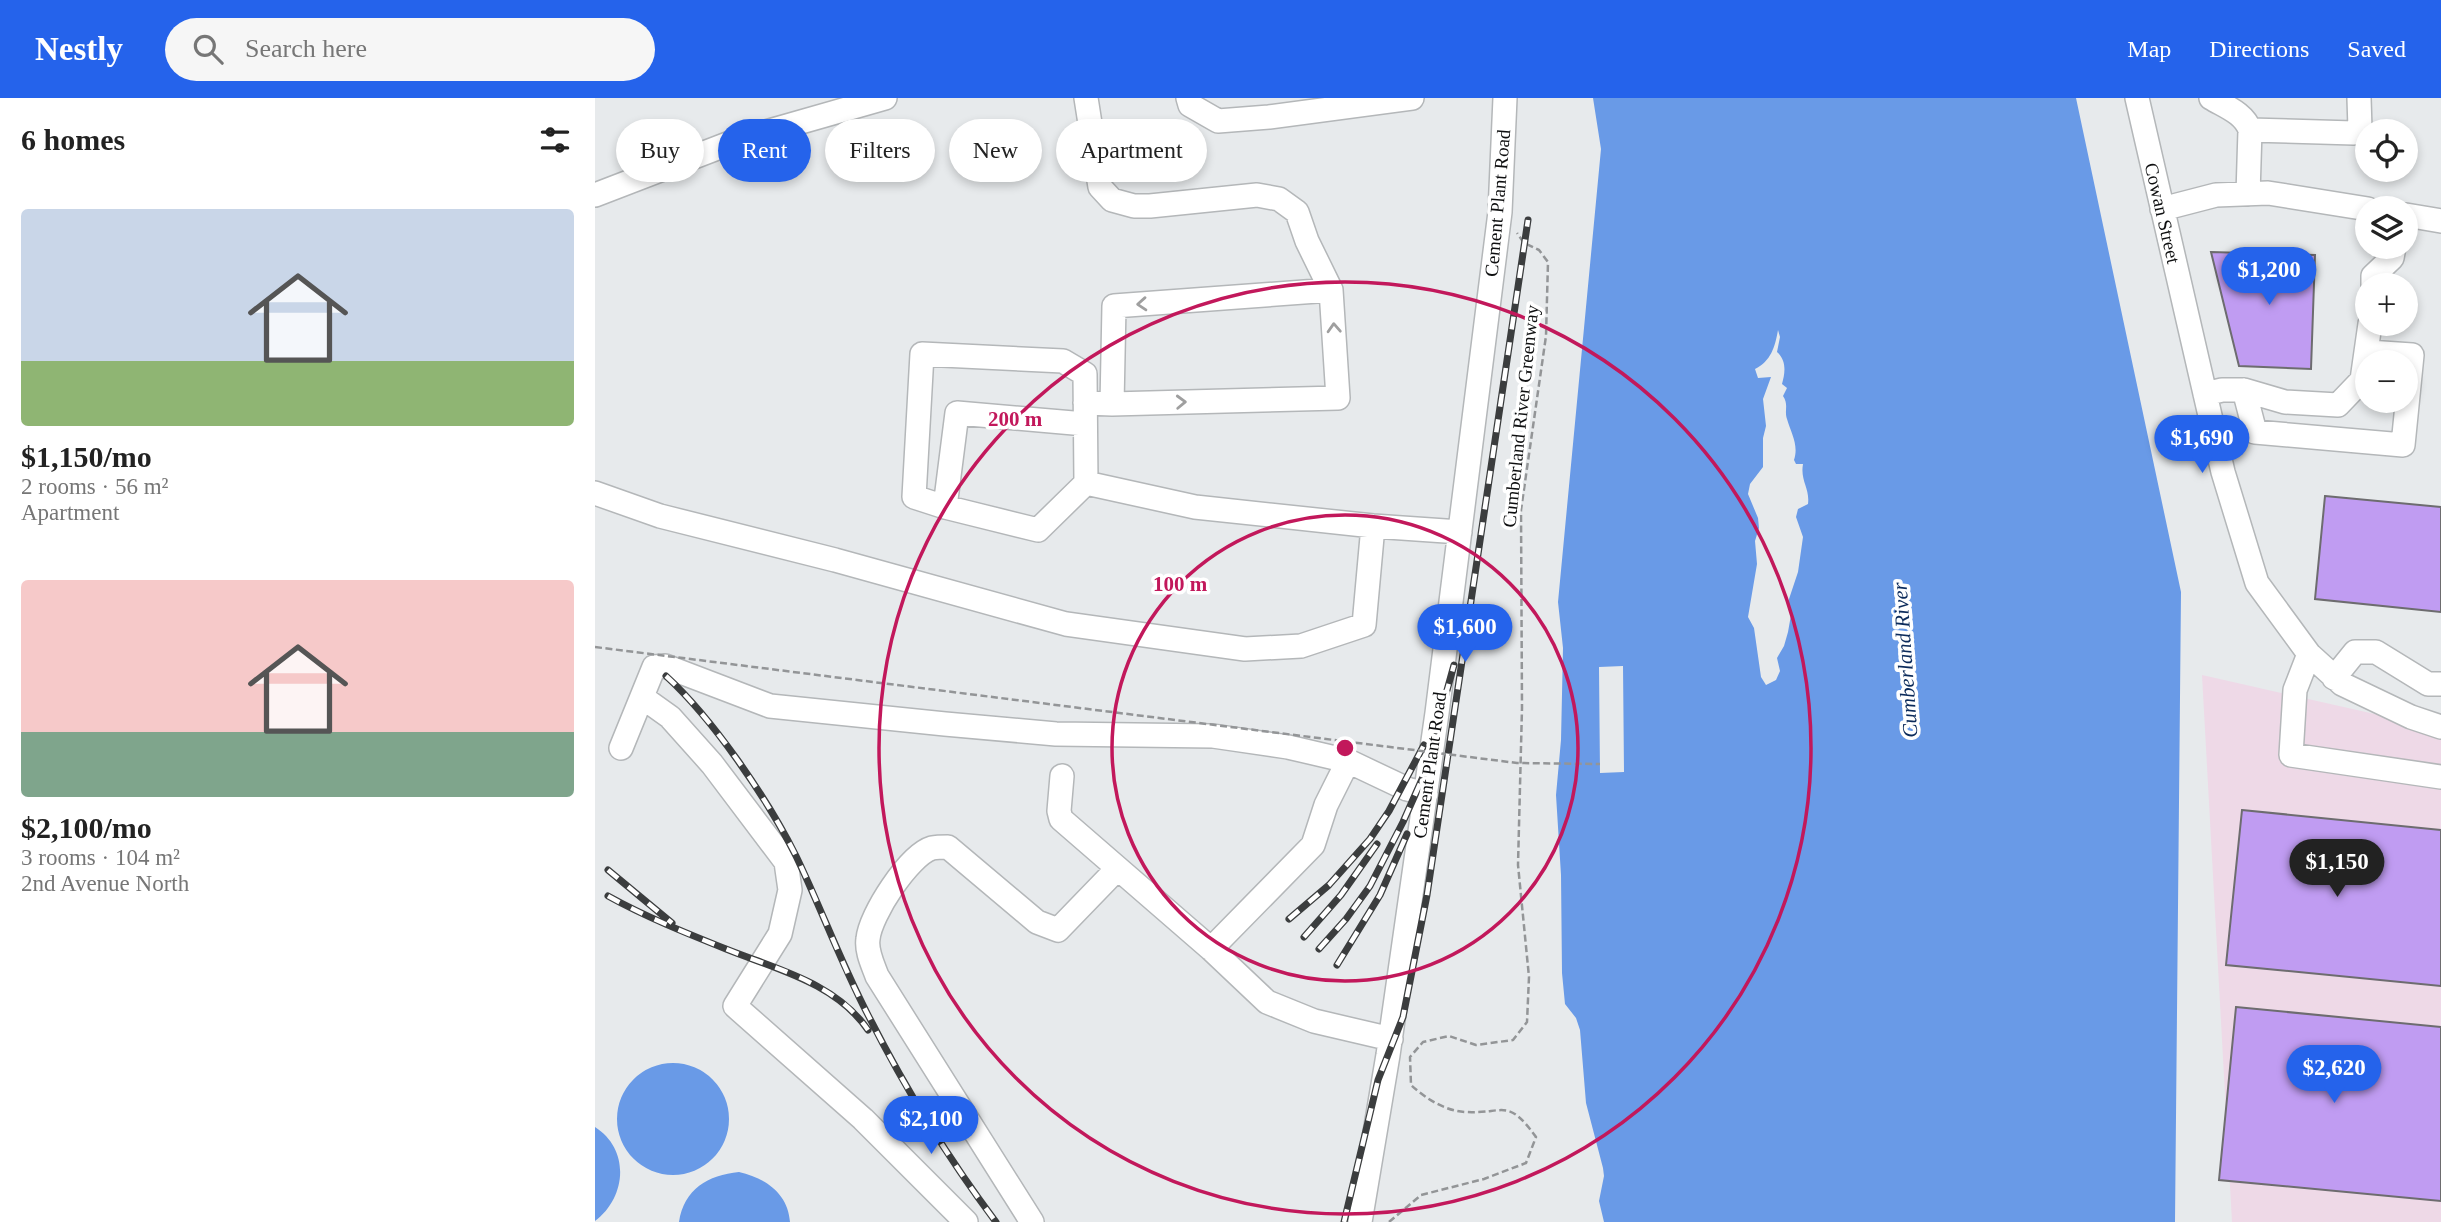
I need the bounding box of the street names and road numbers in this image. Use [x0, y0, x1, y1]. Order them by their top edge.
street label: Cement Plant Road [1481, 128, 1514, 278]
street label: Cowan Street [2141, 161, 2184, 266]
street label: Cumberland River Greenway [1498, 303, 1543, 528]
street label: Cement Plant Road [1409, 690, 1450, 840]

